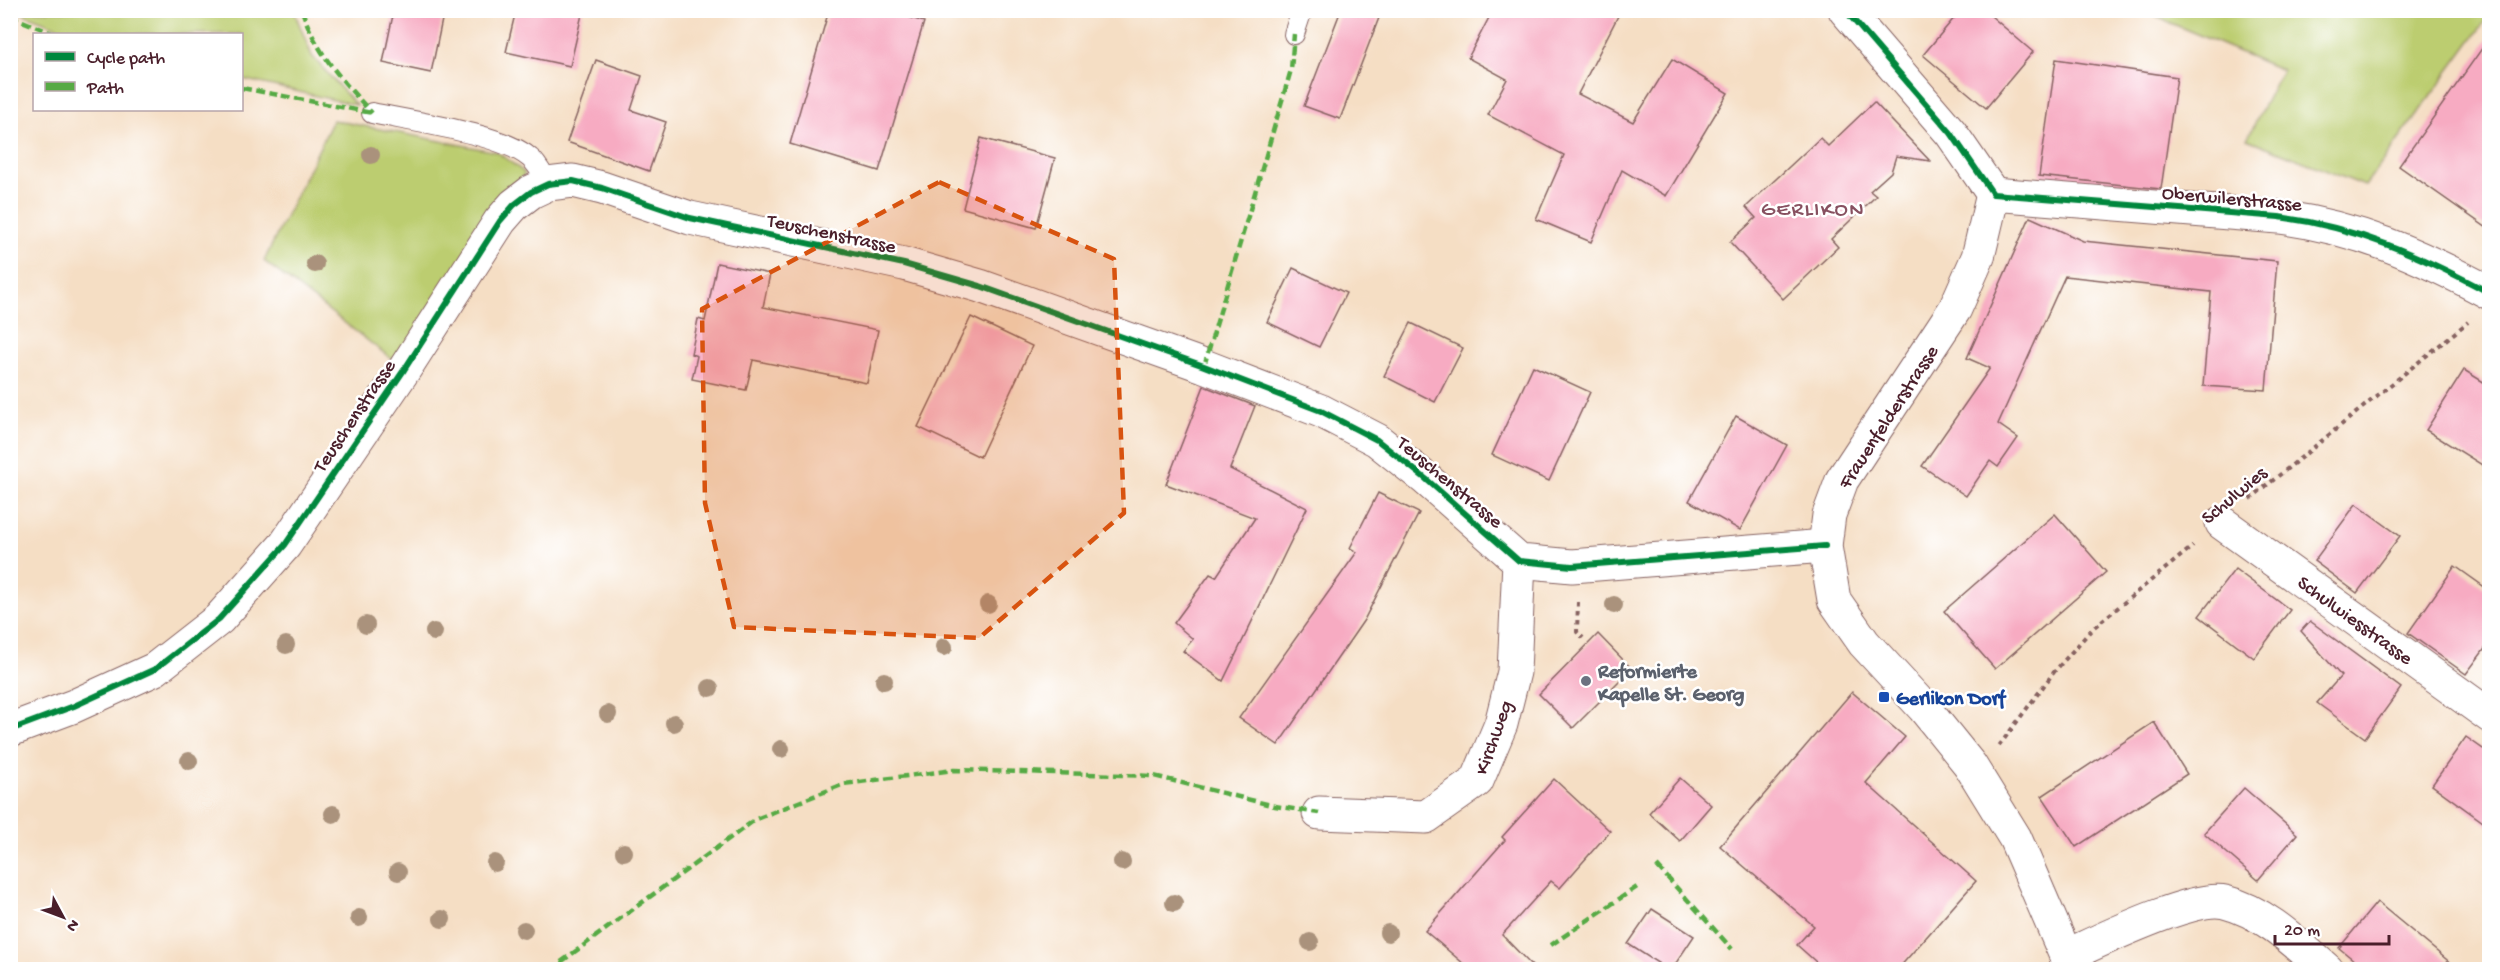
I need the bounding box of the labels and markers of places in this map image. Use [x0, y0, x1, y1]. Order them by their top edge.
place label: Reformierte Kapelle St. Georg [1597, 662, 1744, 708]
marker: Reformierte Kapelle St. Georg [1579, 674, 1593, 688]
place label: Gerlikon Dorf [1896, 689, 2007, 712]
marker: Gerlikon Dorf [1877, 690, 1891, 704]

